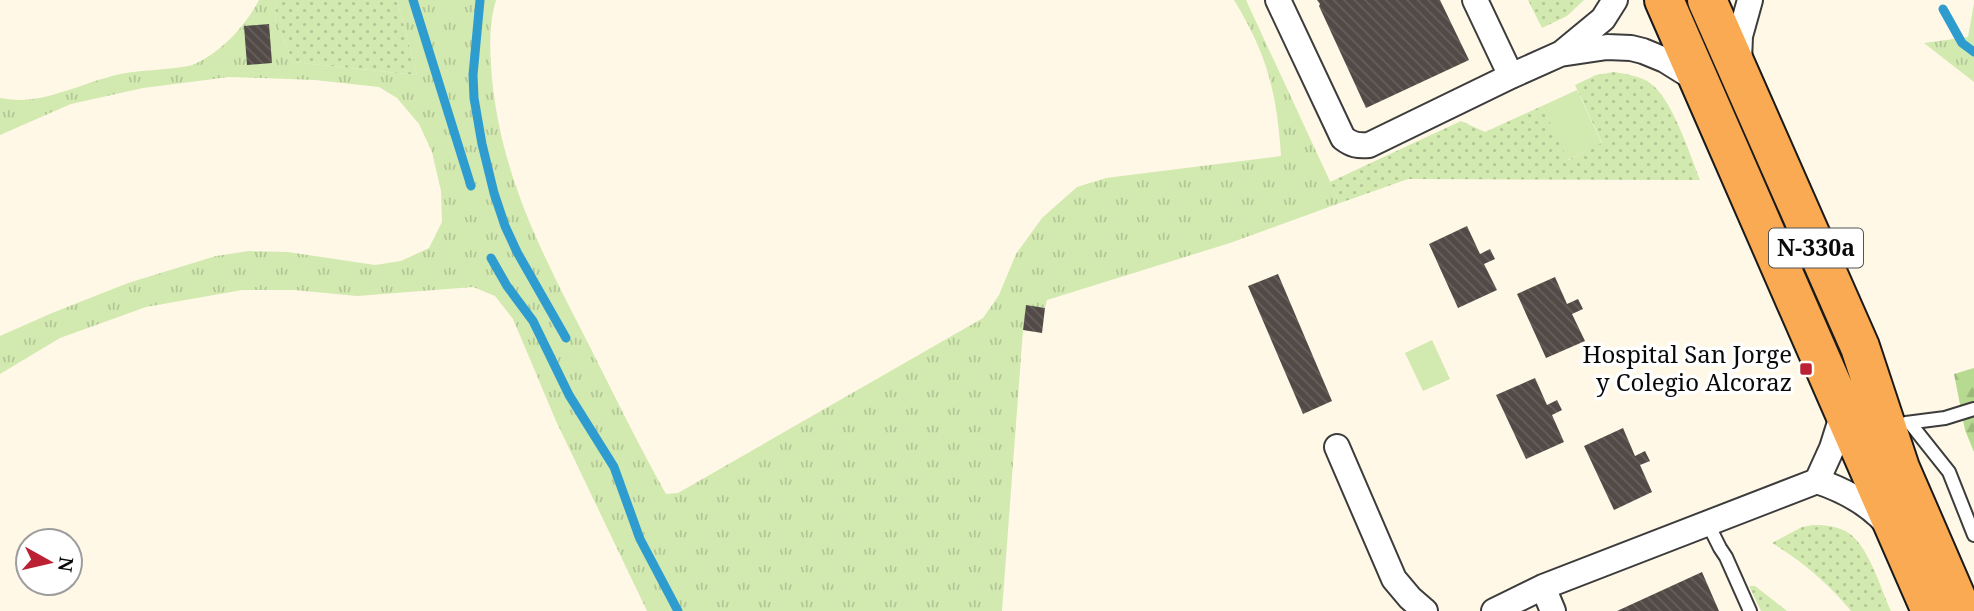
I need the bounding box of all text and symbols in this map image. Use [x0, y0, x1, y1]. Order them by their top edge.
road number: N-330a [1769, 229, 1863, 268]
place label: Hospital San Jorge y Colegio Alcoraz [1582, 337, 1792, 398]
marker: Hospital San Jorge y Colegio Alcoraz [1798, 361, 1814, 377]
north arrow [14, 527, 84, 597]
text: N [52, 555, 80, 574]

